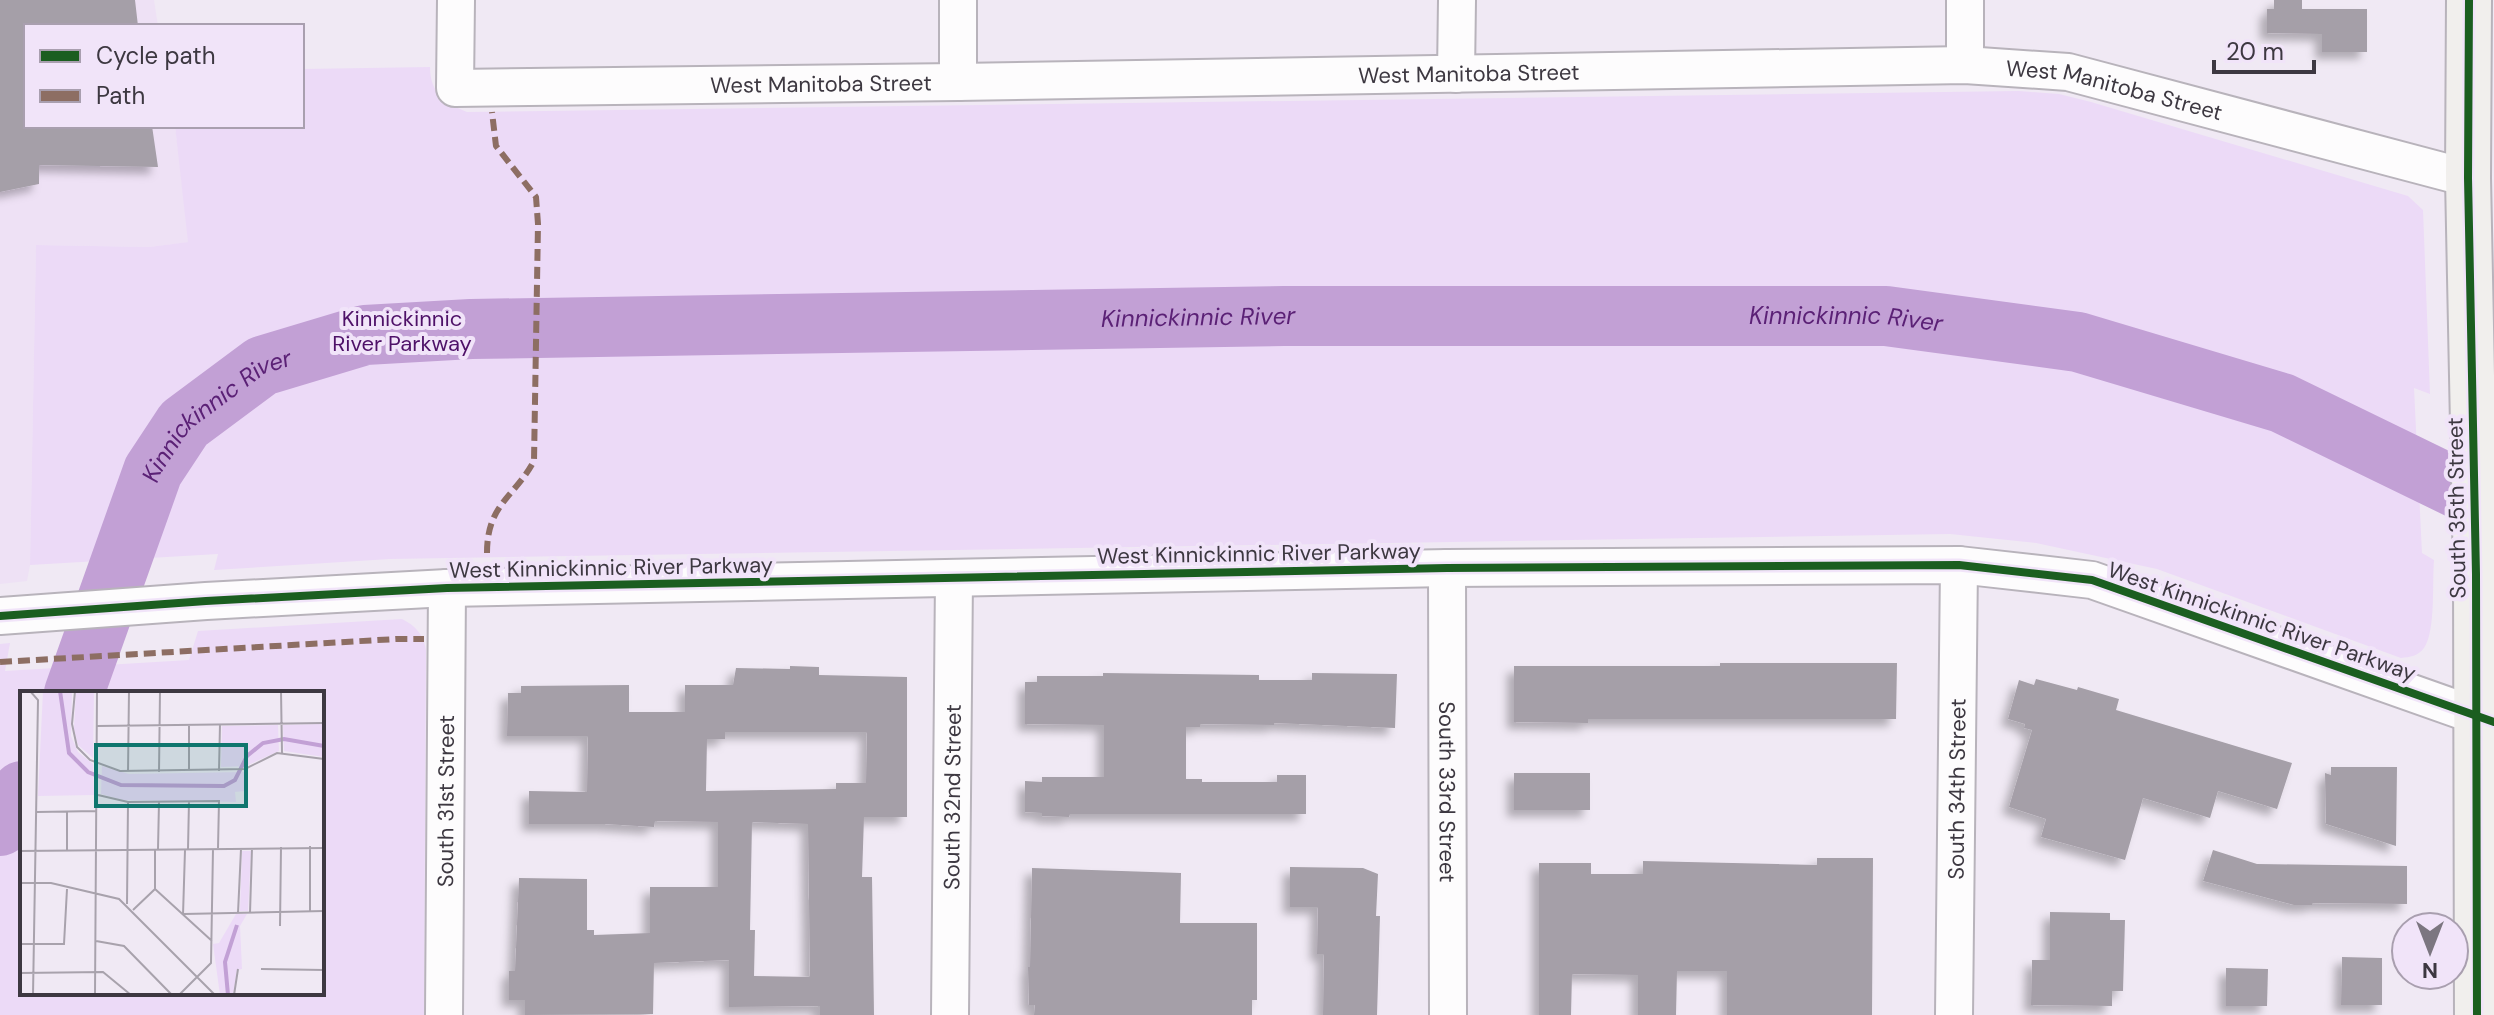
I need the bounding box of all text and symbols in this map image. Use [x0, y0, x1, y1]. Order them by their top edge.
legend [24, 24, 304, 128]
scale bar [2214, 24, 2314, 74]
text: 20 m [2226, 36, 2284, 67]
text: Cycle path [96, 40, 215, 71]
street label: West Manitoba Street [2005, 54, 2226, 127]
street label: West Manitoba Street [1358, 58, 1580, 90]
street label: West Manitoba Street [710, 68, 932, 100]
text: Path [96, 80, 145, 111]
water label: Kinnickinnic River [1101, 300, 1296, 334]
water label: Kinnickinnic River [1749, 300, 1946, 339]
park label: Kinnickinnic River Parkway [332, 304, 472, 358]
water label: Kinnickinnic River [134, 342, 296, 486]
street label: South 35th Street [2440, 417, 2473, 599]
street label: West Kinnickinnic River Parkway [1097, 536, 1421, 571]
street label: West Kinnickinnic River Parkway [449, 550, 773, 585]
street label: West Kinnickinnic River Parkway [2104, 555, 2420, 688]
inset map [20, 691, 324, 995]
street label: South 34th Street [1942, 698, 1973, 880]
street label: South 33rd Street [1432, 701, 1462, 883]
street label: South 32nd Street [937, 704, 968, 890]
street label: South 31st Street [431, 715, 461, 887]
north arrow [2390, 911, 2470, 991]
text: N [2422, 956, 2438, 985]

